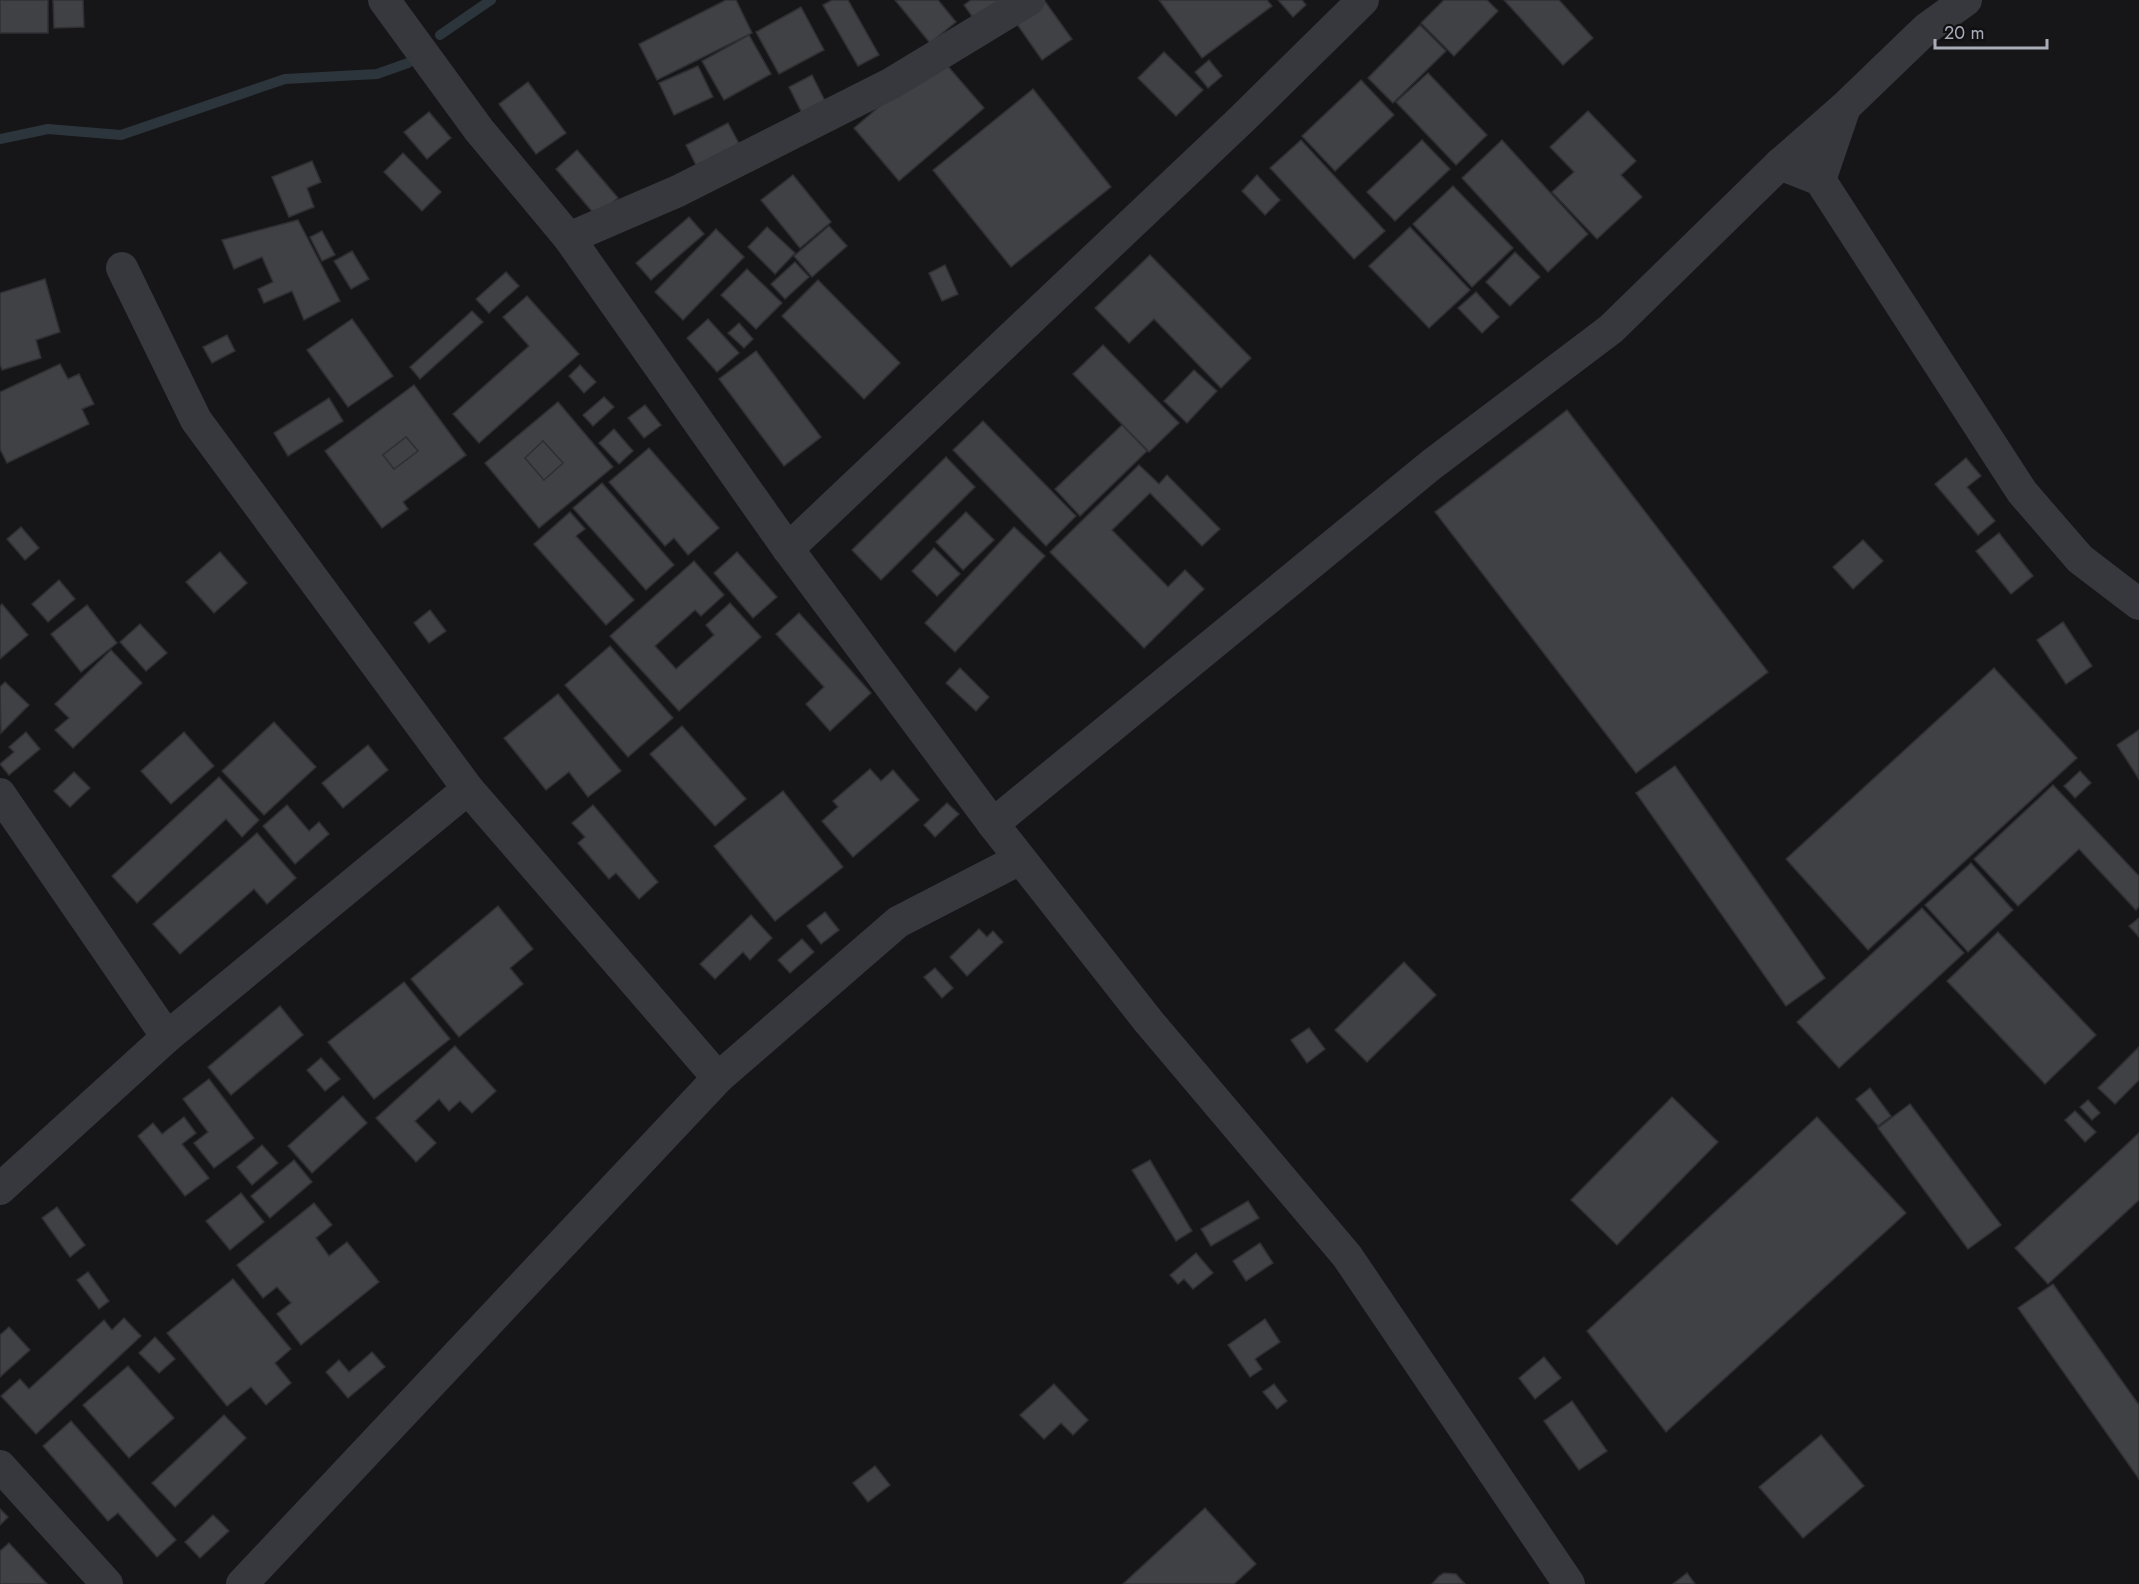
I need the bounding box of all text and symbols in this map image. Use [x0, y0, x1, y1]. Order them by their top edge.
scale bar [1935, 12, 2048, 50]
text: 20 m [1944, 20, 1984, 46]

